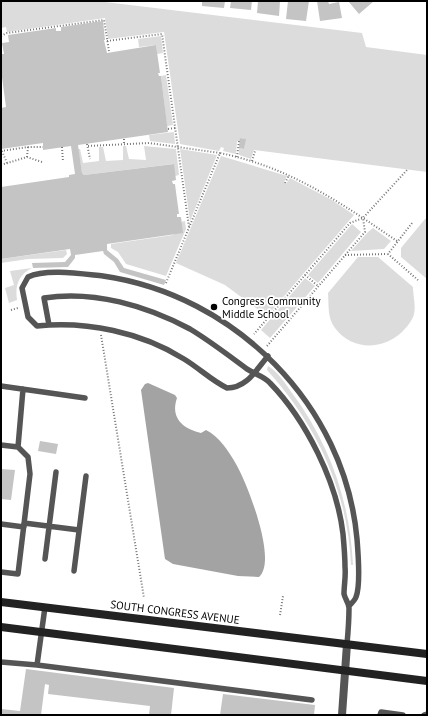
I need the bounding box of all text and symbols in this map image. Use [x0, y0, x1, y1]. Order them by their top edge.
place label: Congress Community Middle School [222, 294, 322, 321]
marker: Congress Community Middle School [209, 302, 219, 312]
street label: SOUTH CONGRESS AVENUE [110, 597, 240, 627]

